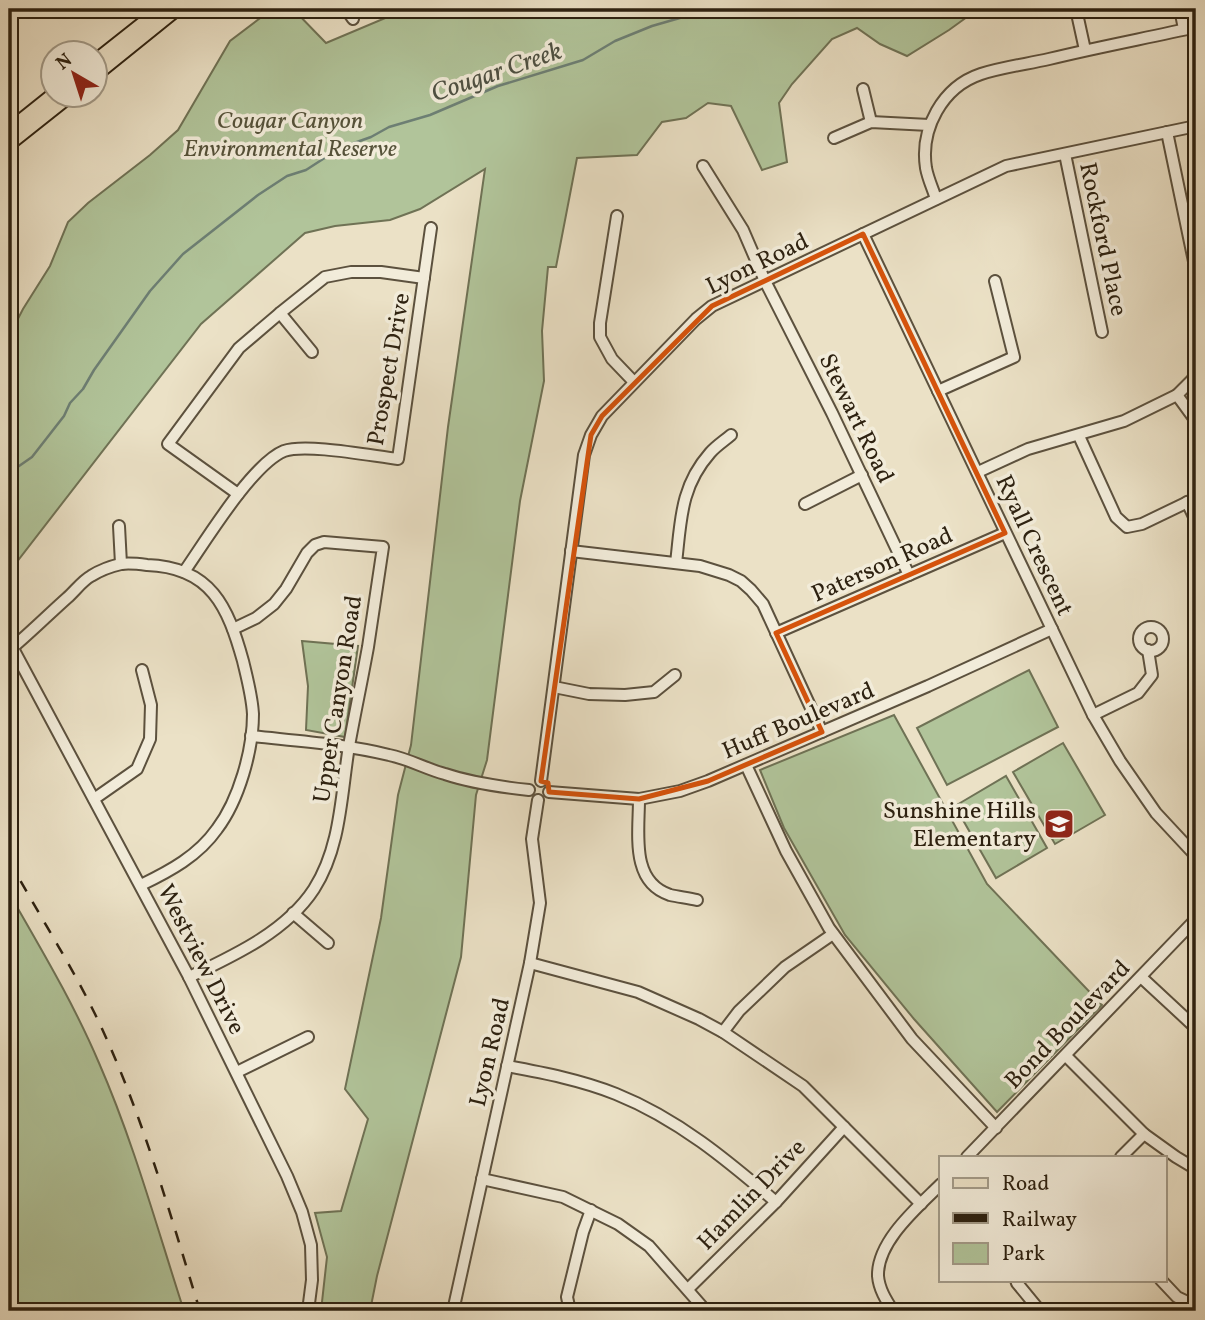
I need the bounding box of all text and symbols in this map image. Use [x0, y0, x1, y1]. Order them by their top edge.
water label: Cougar Creek [426, 34, 567, 112]
north arrow [38, 38, 108, 108]
text: N [51, 48, 78, 77]
park label: Cougar Canyon Environmental Reserve [183, 105, 397, 167]
street label: Rockford Place [1069, 159, 1135, 319]
street label: Lyon Road [701, 225, 815, 304]
street label: Prospect Drive [360, 290, 420, 448]
street label: Stewart Road [809, 348, 901, 490]
street label: Ryall Crescent [986, 470, 1081, 622]
street label: Paterson Road [807, 519, 959, 612]
street label: Upper Canyon Road [306, 593, 372, 806]
street label: Huff Boulevard [717, 674, 880, 769]
place label: Sunshine Hills Elementary [883, 795, 1036, 857]
school or university icon: Sunshine Hills Elementary [1042, 807, 1076, 841]
street label: Westview Drive [148, 879, 253, 1041]
street label: Bond Boulevard [998, 953, 1139, 1098]
street label: Lyon Road [462, 995, 520, 1110]
street label: Hamlin Drive [690, 1132, 814, 1259]
legend [939, 1156, 1166, 1282]
text: Road [1002, 1170, 1049, 1199]
text: Railway [1002, 1206, 1078, 1235]
text: Park [1002, 1240, 1045, 1269]

